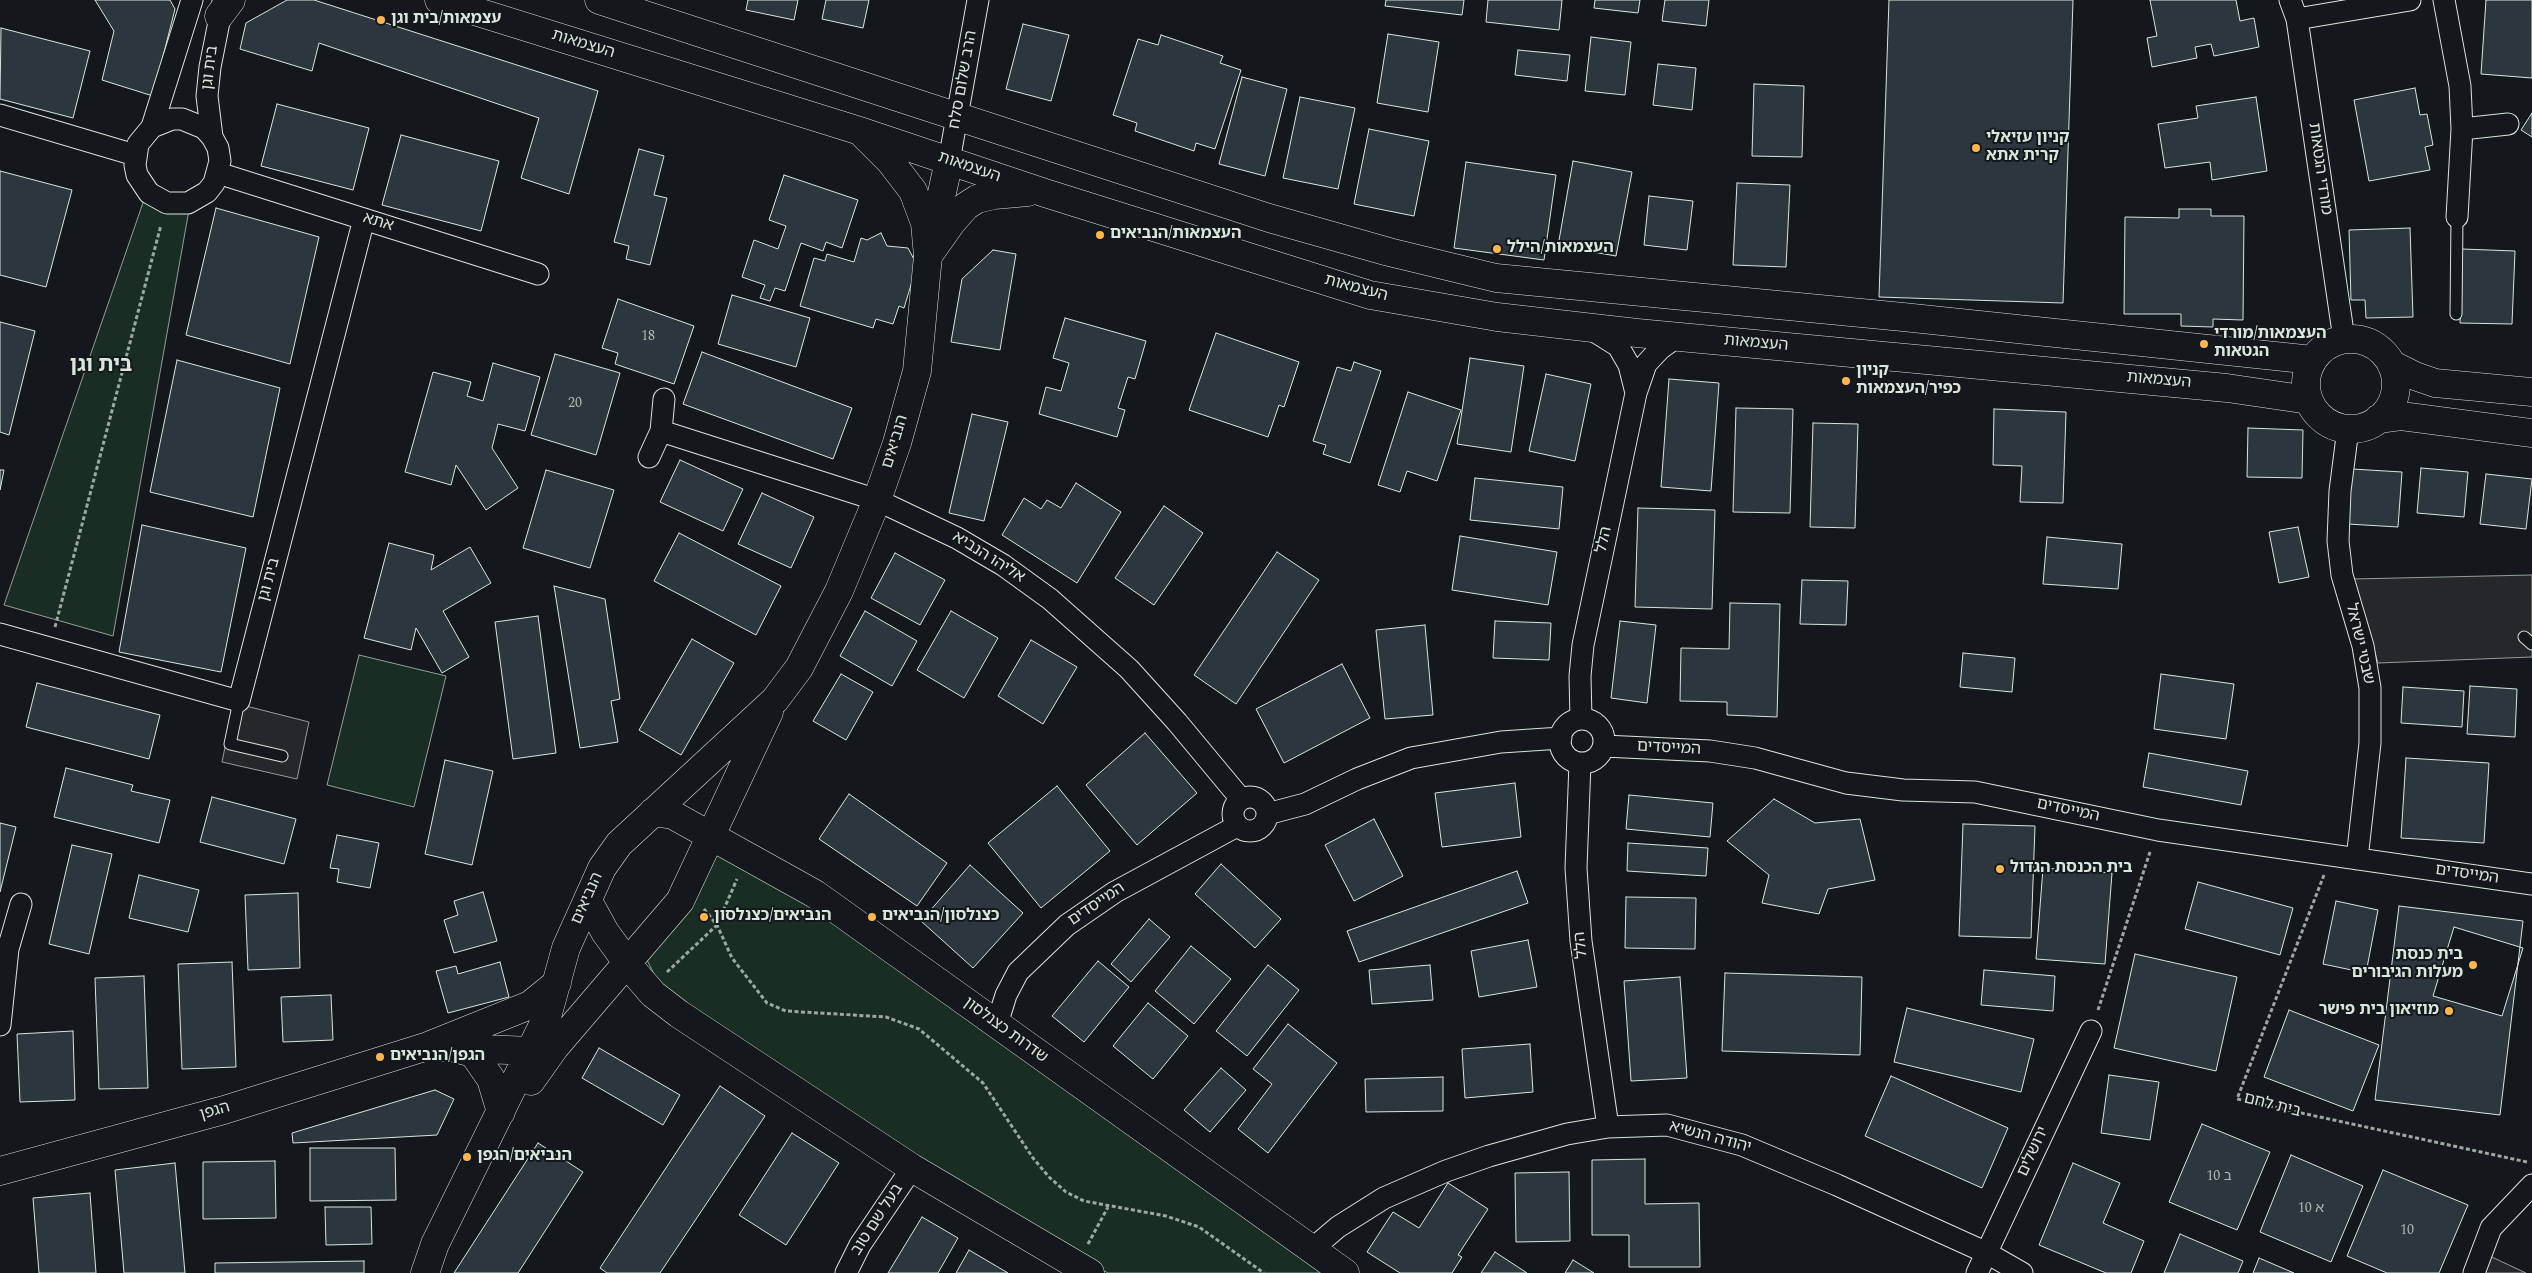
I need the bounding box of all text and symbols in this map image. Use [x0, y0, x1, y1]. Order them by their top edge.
place label: עצמאות/בית וגן [391, 10, 501, 30]
marker: עצמאות/בית וגן [375, 14, 387, 26]
street label: העצמאות [549, 26, 617, 64]
street label: הרב שלום סלח [946, 29, 982, 131]
street label: בית וגן [199, 45, 223, 91]
street label: מורדי הגטאות [2303, 122, 2335, 216]
place label: קניון עזיאלי קרית אתא [1986, 129, 2069, 167]
marker: קניון עזיאלי קרית אתא [1970, 142, 1982, 154]
street label: העצמאות [935, 148, 1003, 188]
street label: אתא [360, 209, 396, 237]
place label: העצמאות/הנביאים [1110, 225, 1241, 245]
marker: העצמאות/הנביאים [1094, 229, 1106, 241]
place label: העצמאות/הילל [1507, 239, 1614, 259]
marker: העצמאות/הילל [1491, 243, 1503, 255]
street label: העצמאות [1322, 271, 1390, 307]
place label: העצמאות/מורדי הגטאות [2214, 325, 2326, 363]
house number: 18 [641, 329, 655, 345]
street label: העצמאות [1723, 332, 1789, 356]
marker: העצמאות/מורדי הגטאות [2198, 338, 2210, 350]
district label: בית וגן [70, 354, 132, 380]
place label: קניון כפיר/העצמאות [1856, 362, 1961, 400]
street label: העצמאות [2126, 369, 2192, 393]
marker: קניון כפיר/העצמאות [1840, 375, 1852, 387]
house number: 20 [568, 396, 582, 412]
street label: הנביאים [879, 413, 913, 471]
street label: הלל [1593, 525, 1617, 555]
street label: אליהו הנביא [948, 528, 1028, 588]
street label: בית וגן [255, 556, 285, 604]
street label: שבטי ישראל [2340, 602, 2378, 686]
street label: המייסדים [1637, 738, 1701, 760]
street label: המייסדים [2035, 795, 2101, 827]
place label: בית הכנסת הגדול [2010, 859, 2132, 879]
street label: המייסדים [2434, 861, 2500, 889]
marker: בית הכנסת הגדול [1994, 863, 2006, 875]
street label: הנביאים [568, 870, 608, 928]
street label: המייסדים [1065, 879, 1129, 931]
place label: הנביאים/כצנלסון [714, 907, 831, 927]
place label: כצנלסון/הנביאים [882, 907, 999, 927]
marker: הנביאים/כצנלסון [698, 911, 710, 923]
marker: כצנלסון/הנביאים [866, 911, 878, 923]
street label: הלל [1571, 931, 1593, 959]
place label: בית כנסת מעלות הגיבורים [2351, 946, 2463, 984]
marker: בית כנסת מעלות הגיבורים [2467, 959, 2479, 971]
street label: שדרות כצנלסון [959, 994, 1051, 1068]
place label: מוזיאון בית פישר [2319, 1001, 2439, 1021]
marker: מוזיאון בית פישר [2443, 1005, 2455, 1017]
place label: הגפן/הנביאים [390, 1047, 485, 1067]
marker: הגפן/הנביאים [374, 1051, 386, 1063]
street label: בית לחם [2241, 1090, 2303, 1122]
street label: הגפן [198, 1099, 232, 1125]
street label: יהודה הנשיא [1667, 1118, 1753, 1158]
street label: ירושלים [2014, 1124, 2054, 1180]
place label: הנביאים/הגפן [477, 1147, 572, 1167]
marker: הנביאים/הגפן [461, 1151, 473, 1163]
house number: 10 ב [2206, 1169, 2232, 1185]
street label: בעל שם טוב [848, 1181, 908, 1259]
house number: 10 א [2298, 1201, 2324, 1217]
house number: 10 [2400, 1223, 2414, 1239]

